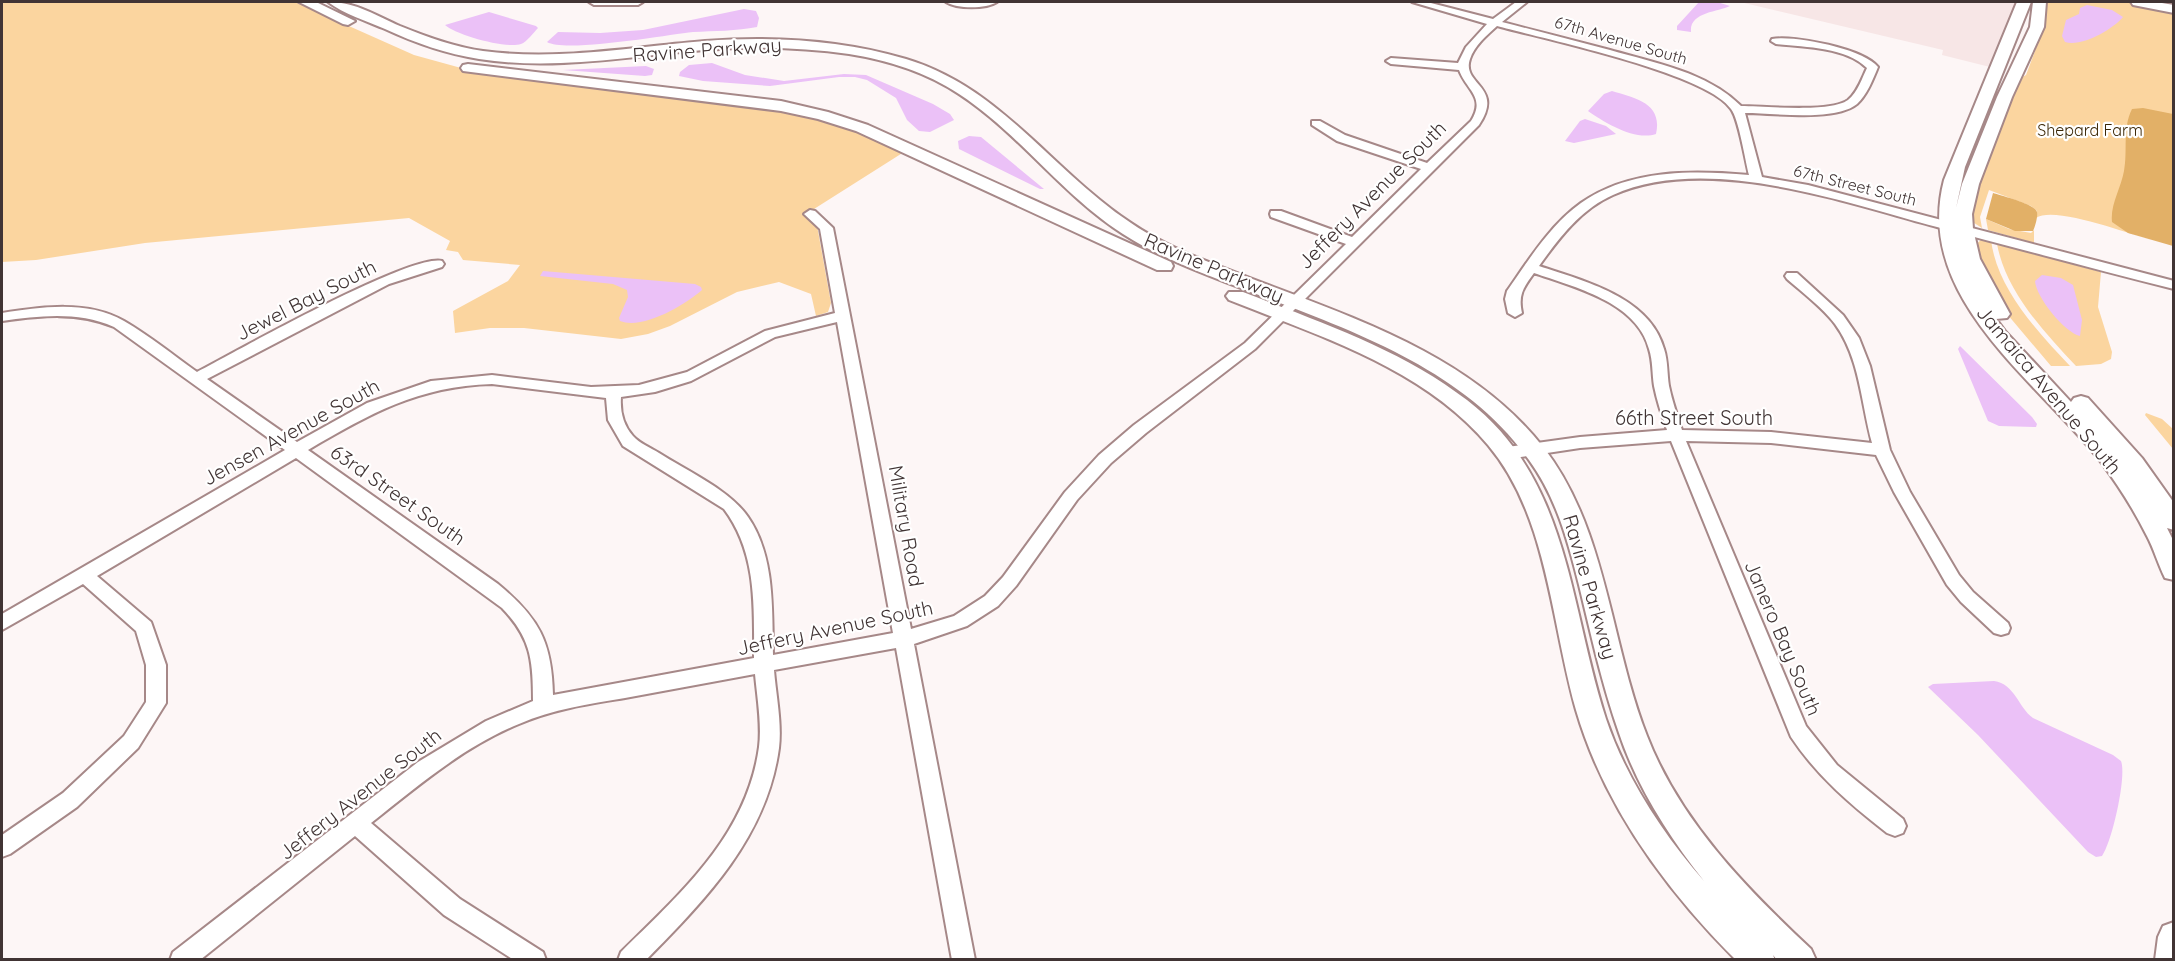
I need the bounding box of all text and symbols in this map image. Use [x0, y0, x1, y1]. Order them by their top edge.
street label: 67th Avenue South [1552, 11, 1690, 69]
street label: Ravine Parkway [632, 32, 782, 67]
street label: Jeffery Avenue South [1292, 115, 1451, 274]
park label: Shepard Farm [2037, 120, 2143, 140]
street label: 67th Street South [1791, 160, 1919, 210]
street label: Ravine Parkway [1141, 227, 1288, 308]
street label: Jewel Bay South [232, 253, 380, 346]
street label: Jamaica Avenue South [1971, 300, 2127, 479]
street label: Jensen Avenue South [198, 372, 384, 491]
street label: 66th Street South [1615, 405, 1773, 430]
street label: 63rd Street South [326, 439, 471, 550]
street label: Military Road [884, 463, 929, 589]
street label: Ravine Parkway [1558, 512, 1623, 662]
street label: Janero Bay South [1740, 557, 1827, 719]
street label: Jeffery Avenue South [735, 595, 935, 660]
street label: Jeffery Avenue South [273, 722, 446, 865]

